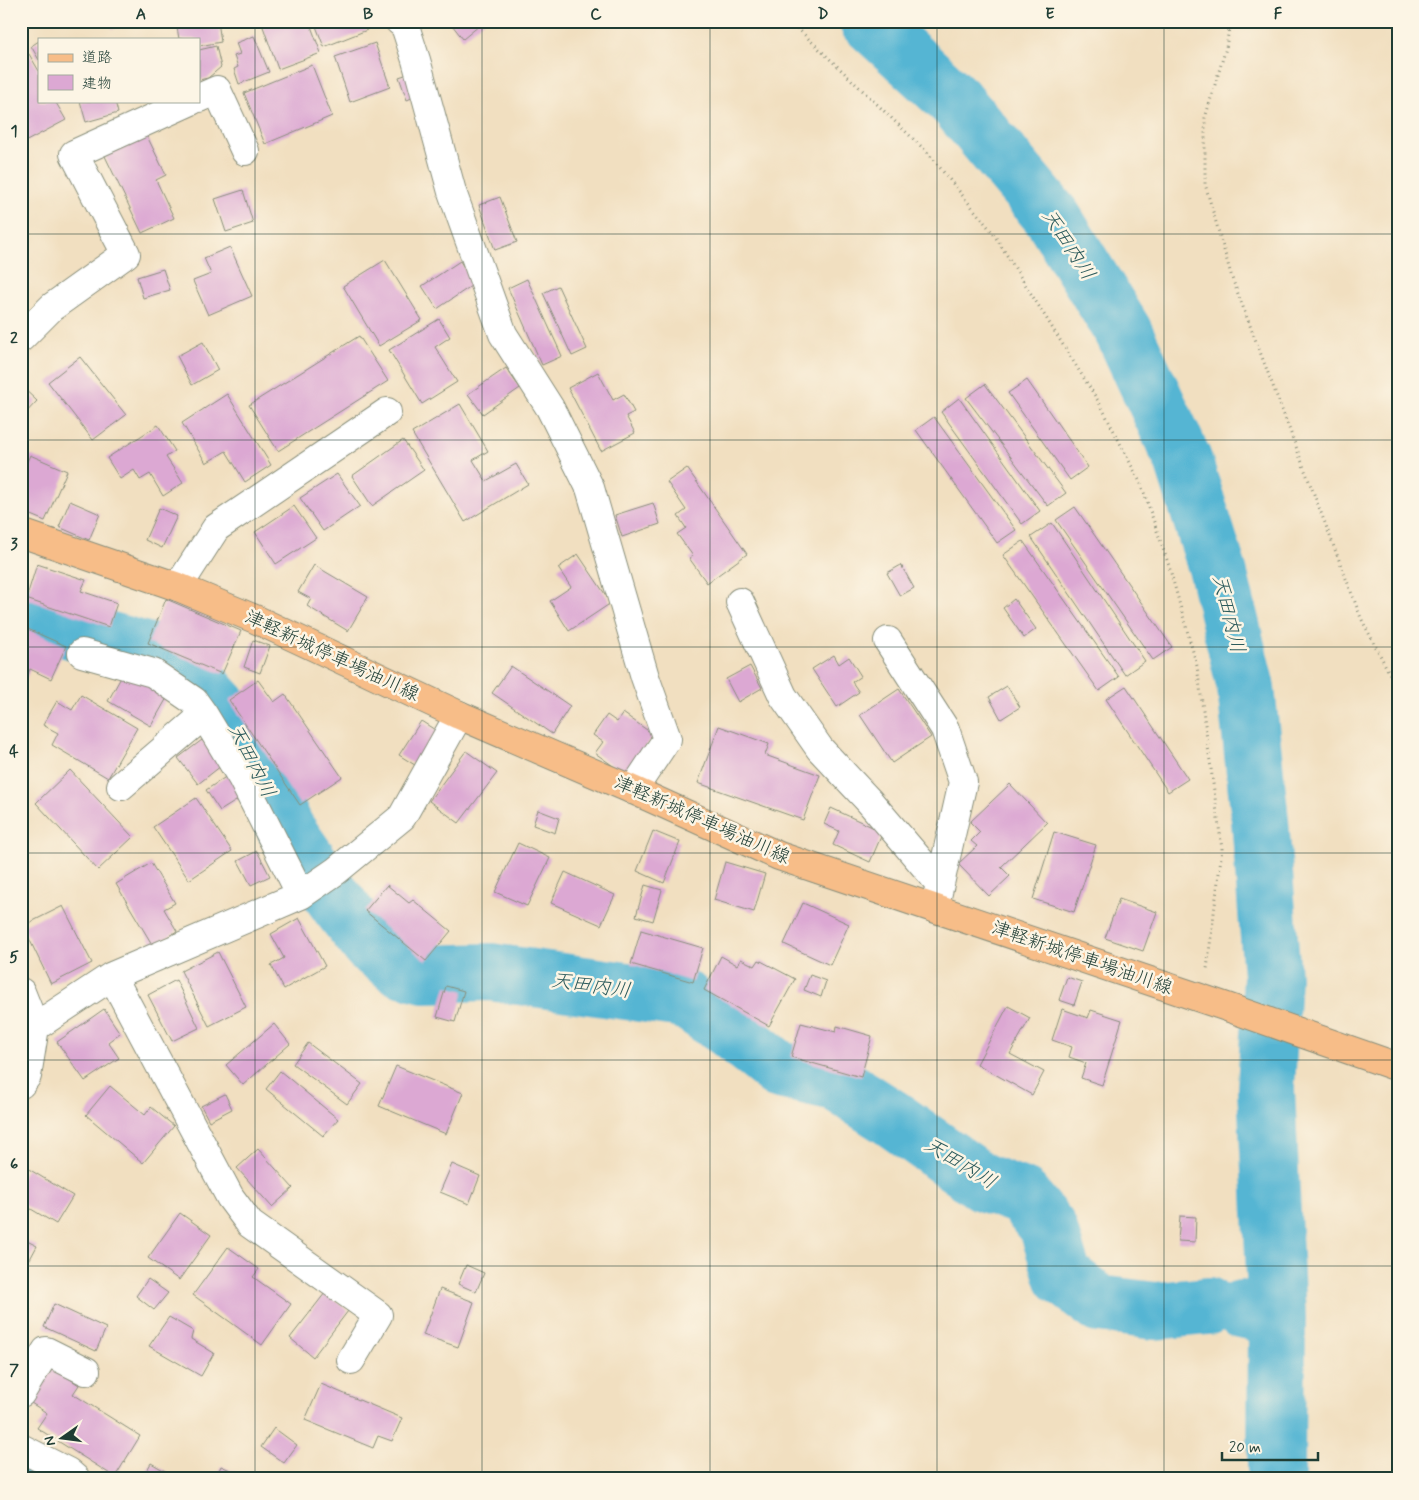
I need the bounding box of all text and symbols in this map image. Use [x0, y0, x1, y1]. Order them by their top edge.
text: A [136, 4, 146, 25]
text: B [363, 4, 373, 25]
text: C [590, 4, 602, 25]
text: D [817, 4, 829, 25]
text: E [1045, 4, 1055, 25]
text: F [1274, 4, 1283, 25]
legend [38, 38, 200, 102]
text: 道路 [82, 48, 112, 68]
text: 建物 [82, 74, 112, 94]
text: 1 [10, 121, 18, 142]
water label: 天田内川 [1035, 204, 1101, 286]
text: 2 [10, 328, 18, 349]
text: 3 [10, 534, 18, 555]
water label: 天田内川 [1205, 572, 1251, 656]
street label: 津軽新城停車場油川線 [241, 605, 423, 707]
water label: 天田内川 [221, 719, 281, 803]
text: 4 [9, 741, 19, 762]
street label: 津軽新城停車場油川線 [610, 770, 794, 870]
street label: 津軽新城停車場油川線 [988, 915, 1176, 1001]
text: 5 [9, 947, 19, 968]
water label: 天田内川 [550, 967, 632, 1005]
water label: 天田内川 [919, 1132, 1001, 1196]
text: 6 [10, 1154, 18, 1175]
text: 7 [9, 1360, 19, 1381]
north arrow [38, 1412, 88, 1462]
scale bar [1222, 1430, 1318, 1462]
text: N [40, 1434, 60, 1448]
text: 20 m [1229, 1438, 1261, 1458]

